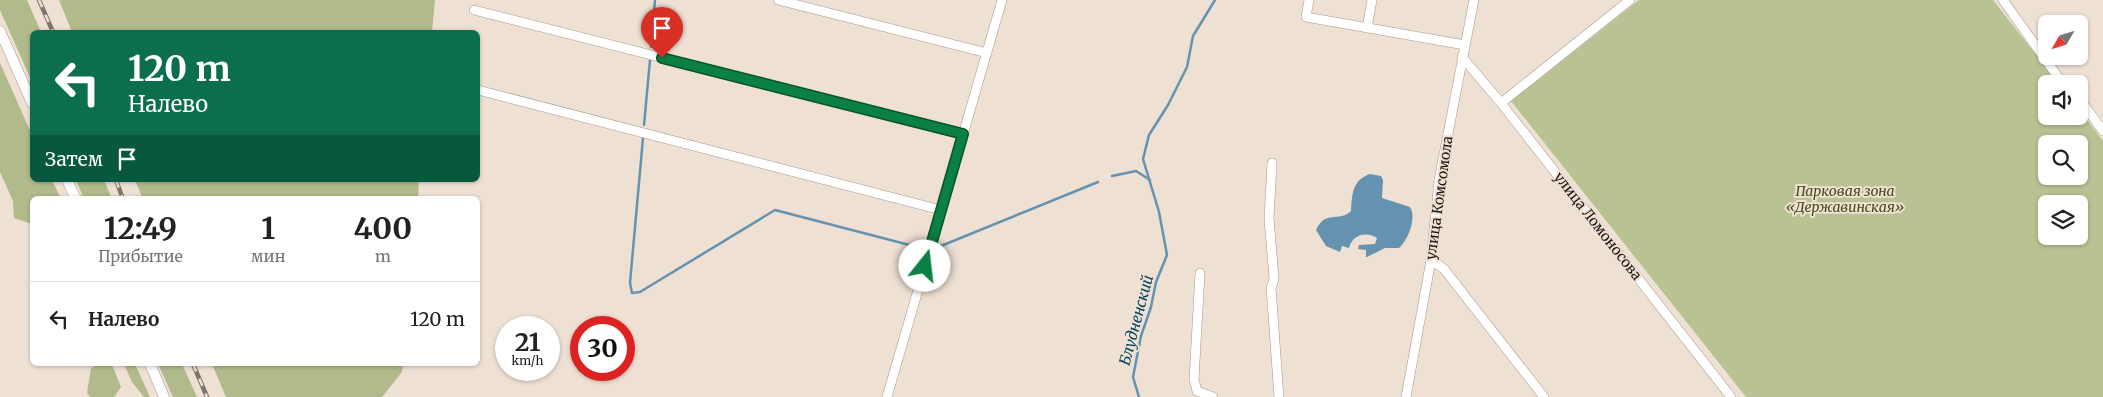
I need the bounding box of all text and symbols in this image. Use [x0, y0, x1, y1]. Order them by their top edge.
pin [641, 7, 683, 58]
icon: arrive [648, 14, 676, 42]
north arrow [2038, 15, 2088, 65]
map controls [2038, 15, 2088, 245]
text: 120 m [128, 47, 231, 91]
icon: left [45, 50, 110, 115]
button: sound [2038, 75, 2088, 125]
text: Налево [128, 90, 208, 118]
street label: улица Комсомола [1421, 134, 1457, 261]
button: search [2038, 135, 2088, 185]
icon: arrive [113, 145, 141, 173]
text: Затем [45, 147, 103, 171]
street label: улица Ломоносова [1550, 168, 1646, 284]
park label: Парковая зона «Державинская» [1786, 182, 1904, 216]
button: layers [2038, 195, 2088, 245]
text: 12:49 [104, 209, 177, 247]
text: 1 [261, 209, 275, 247]
text: 400 [354, 209, 412, 247]
position arrow [898, 239, 950, 291]
text: Прибытие [98, 246, 183, 266]
text: мин [251, 246, 286, 266]
text: m [375, 246, 391, 266]
water label: Блудненский [1115, 273, 1157, 367]
icon: left [45, 305, 73, 333]
text: Налево [88, 307, 159, 331]
text: 120 m [410, 307, 465, 331]
speed limit sign: 30 [570, 316, 635, 381]
text: 21 [515, 326, 540, 358]
text: km/h [512, 353, 543, 368]

